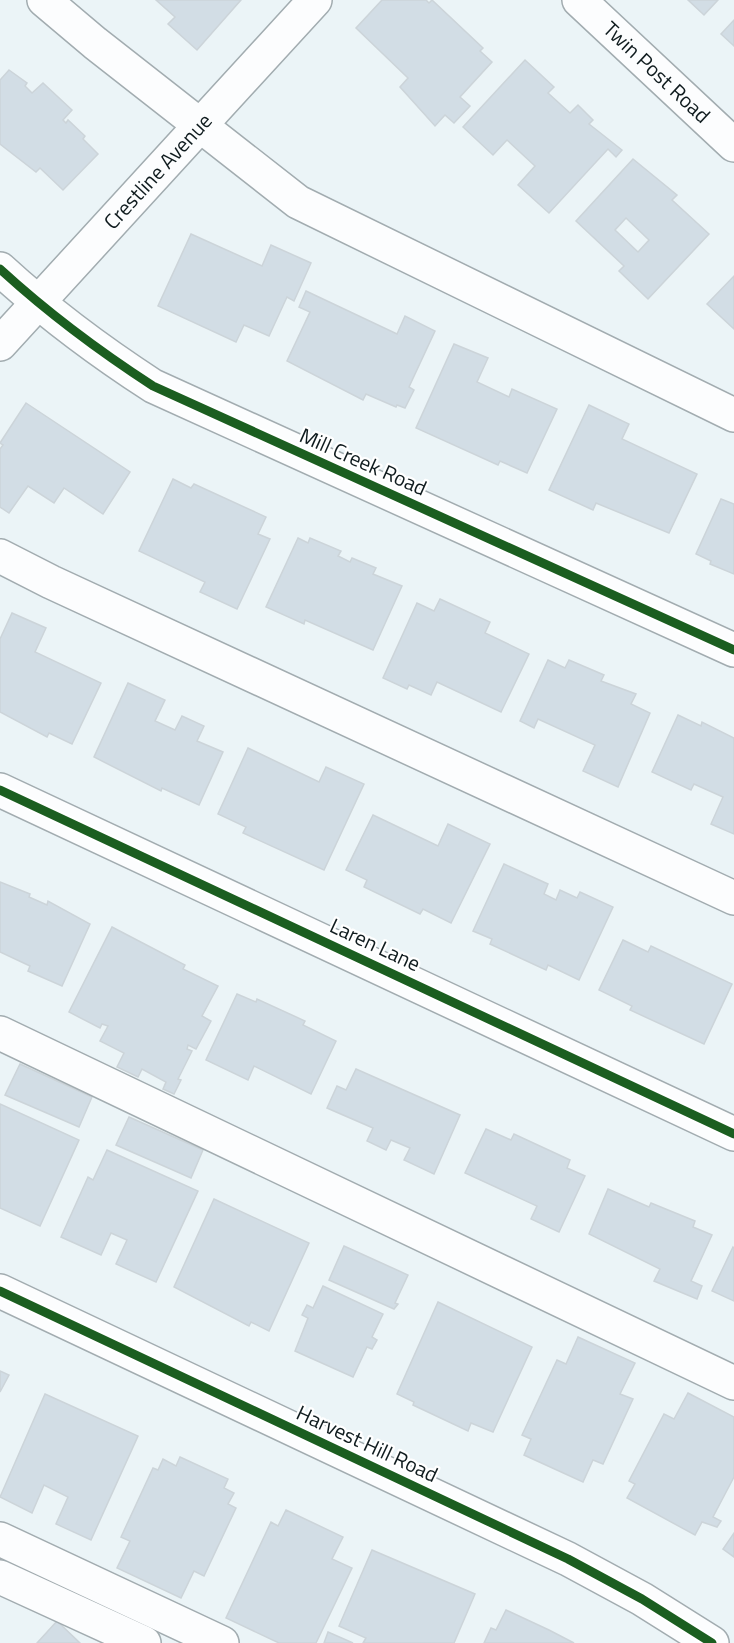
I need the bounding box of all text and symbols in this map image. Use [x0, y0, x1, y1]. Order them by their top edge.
street label: Twin Post Road [596, 13, 718, 130]
street label: Crestline Avenue [96, 105, 219, 236]
street label: Mill Creek Road [295, 419, 432, 503]
street label: Laren Lane [325, 909, 426, 979]
street label: Harvest Hill Road [291, 1396, 443, 1490]

